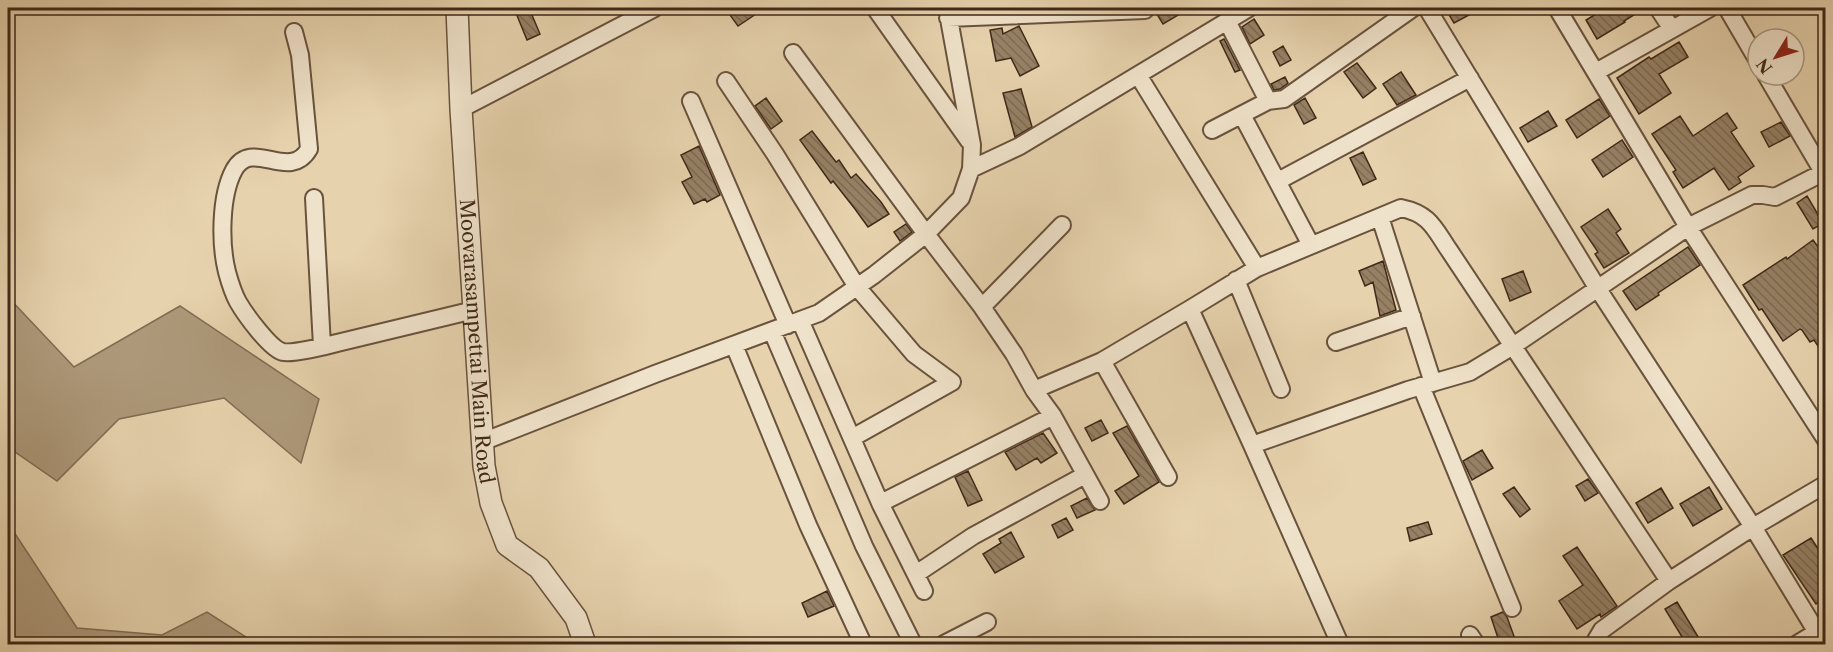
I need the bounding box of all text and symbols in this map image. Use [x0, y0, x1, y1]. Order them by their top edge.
north arrow [1746, 27, 1806, 87]
text: N [1752, 55, 1776, 78]
street label: Moovarasampettai Main Road [455, 198, 499, 486]

